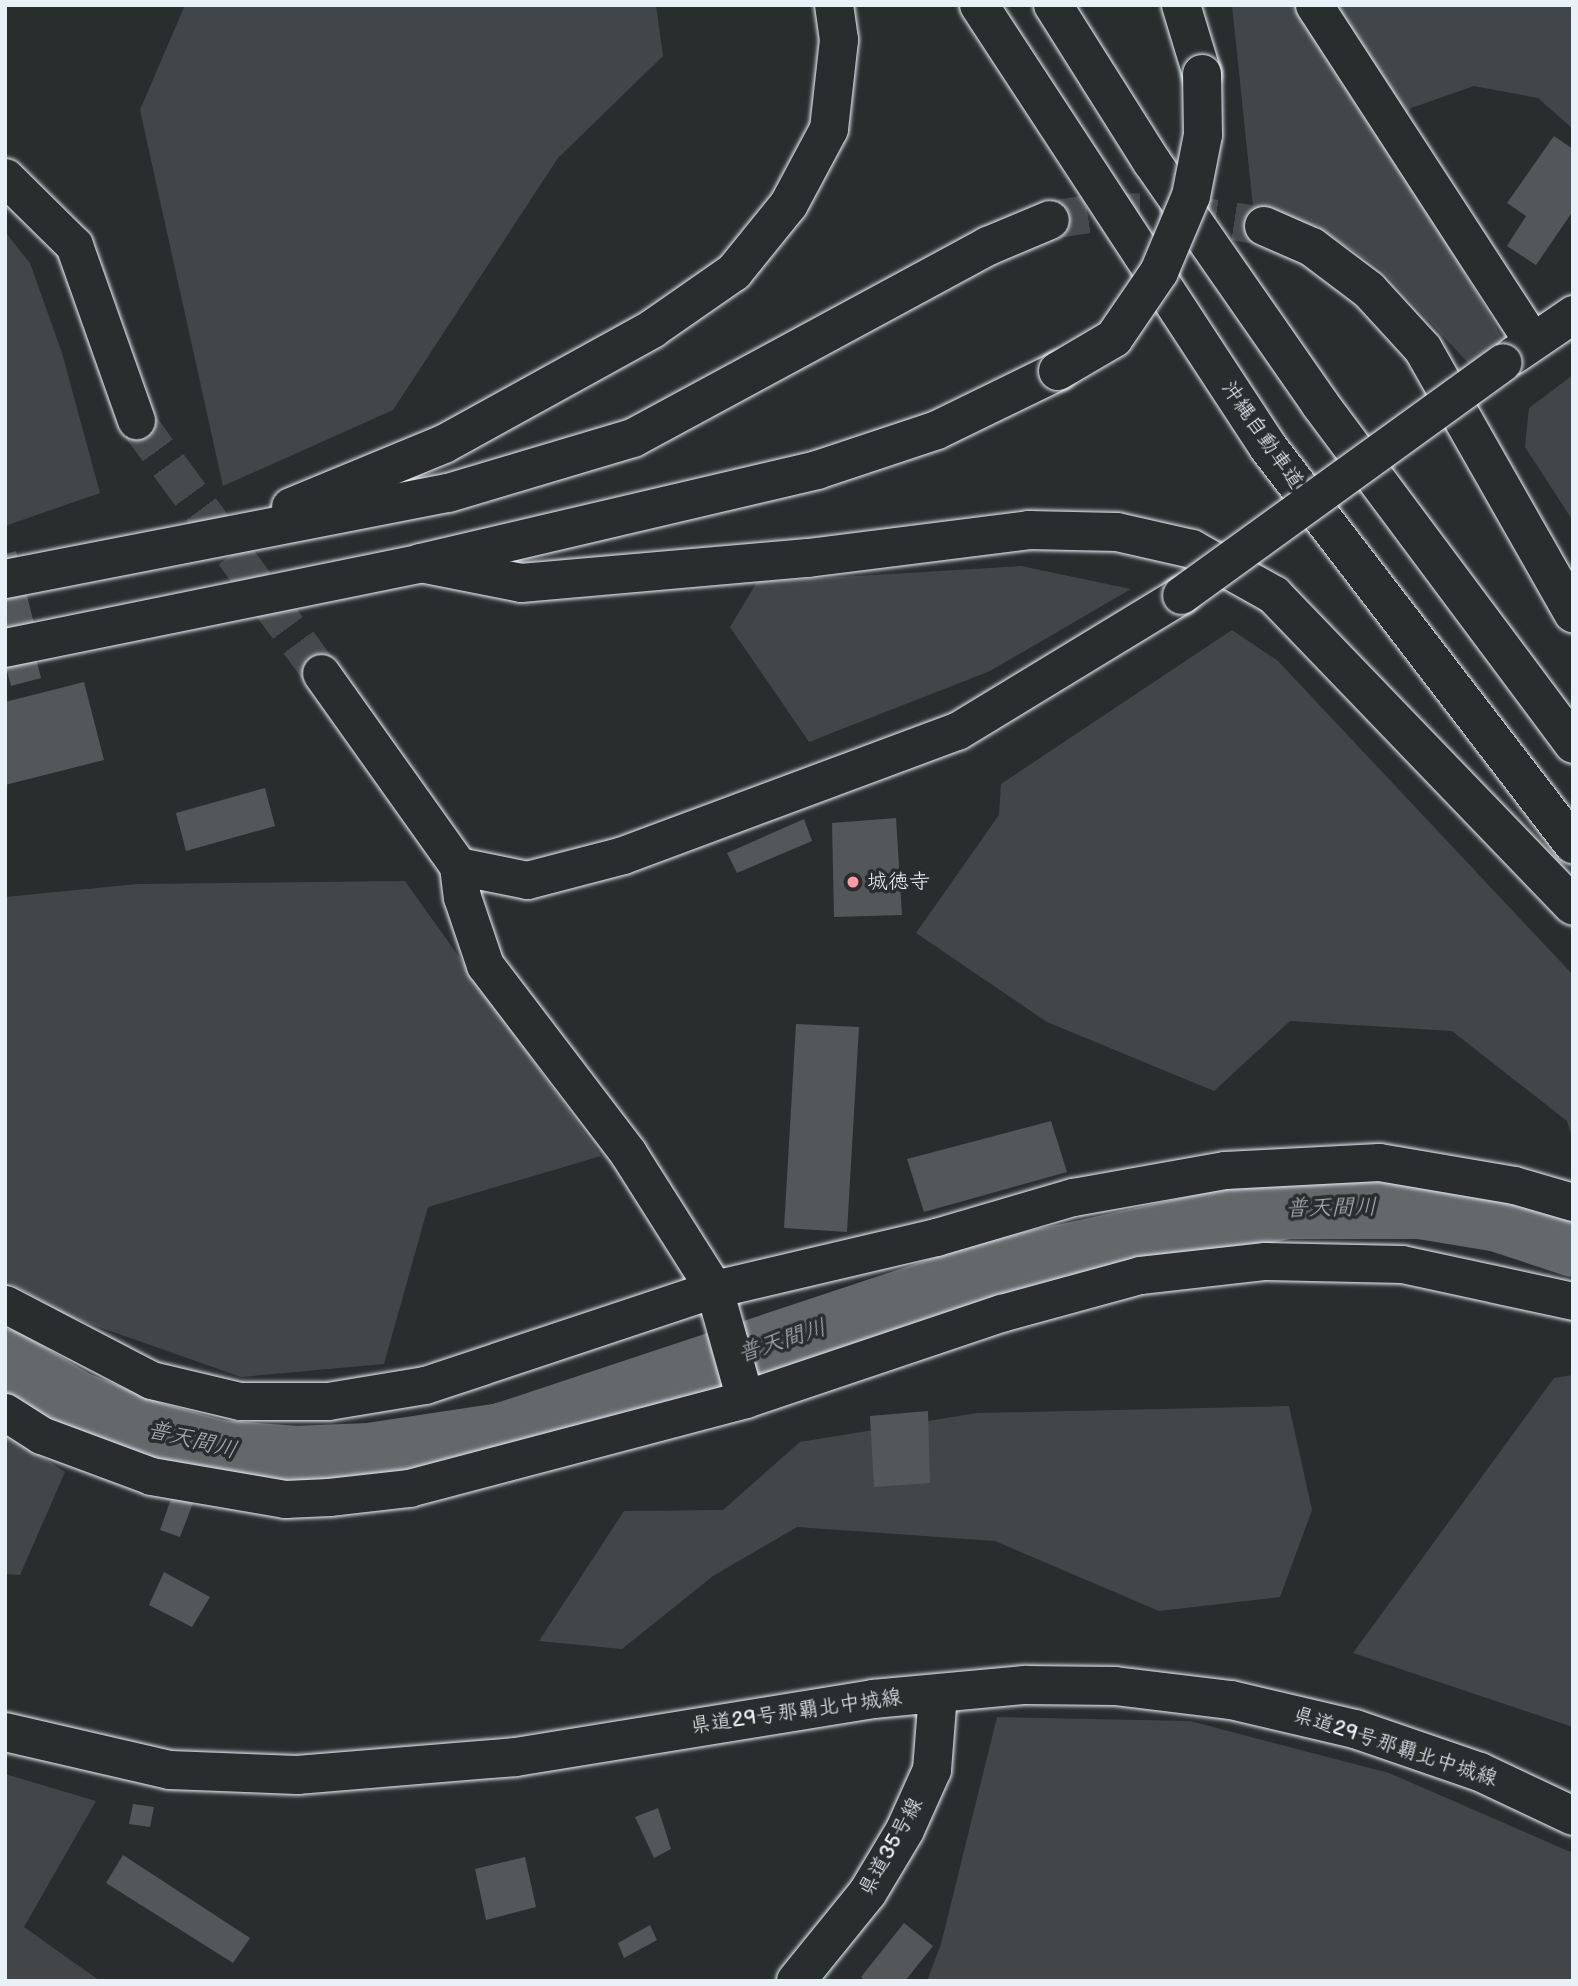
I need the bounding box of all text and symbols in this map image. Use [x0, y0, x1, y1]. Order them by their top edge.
street label: 沖縄自動車道 [1216, 376, 1308, 494]
place label: 城徳寺 [867, 869, 930, 895]
marker: 城徳寺 [845, 874, 861, 890]
water label: 普天間川 [1285, 1193, 1377, 1223]
water label: 普天間川 [734, 1314, 830, 1368]
water label: 普天間川 [144, 1415, 240, 1465]
street label: 県道29号那覇北中城線 [689, 1685, 903, 1739]
street label: 県道29号那覇北中城線 [1290, 1702, 1500, 1792]
street label: 県道35号線 [854, 1793, 928, 1901]

